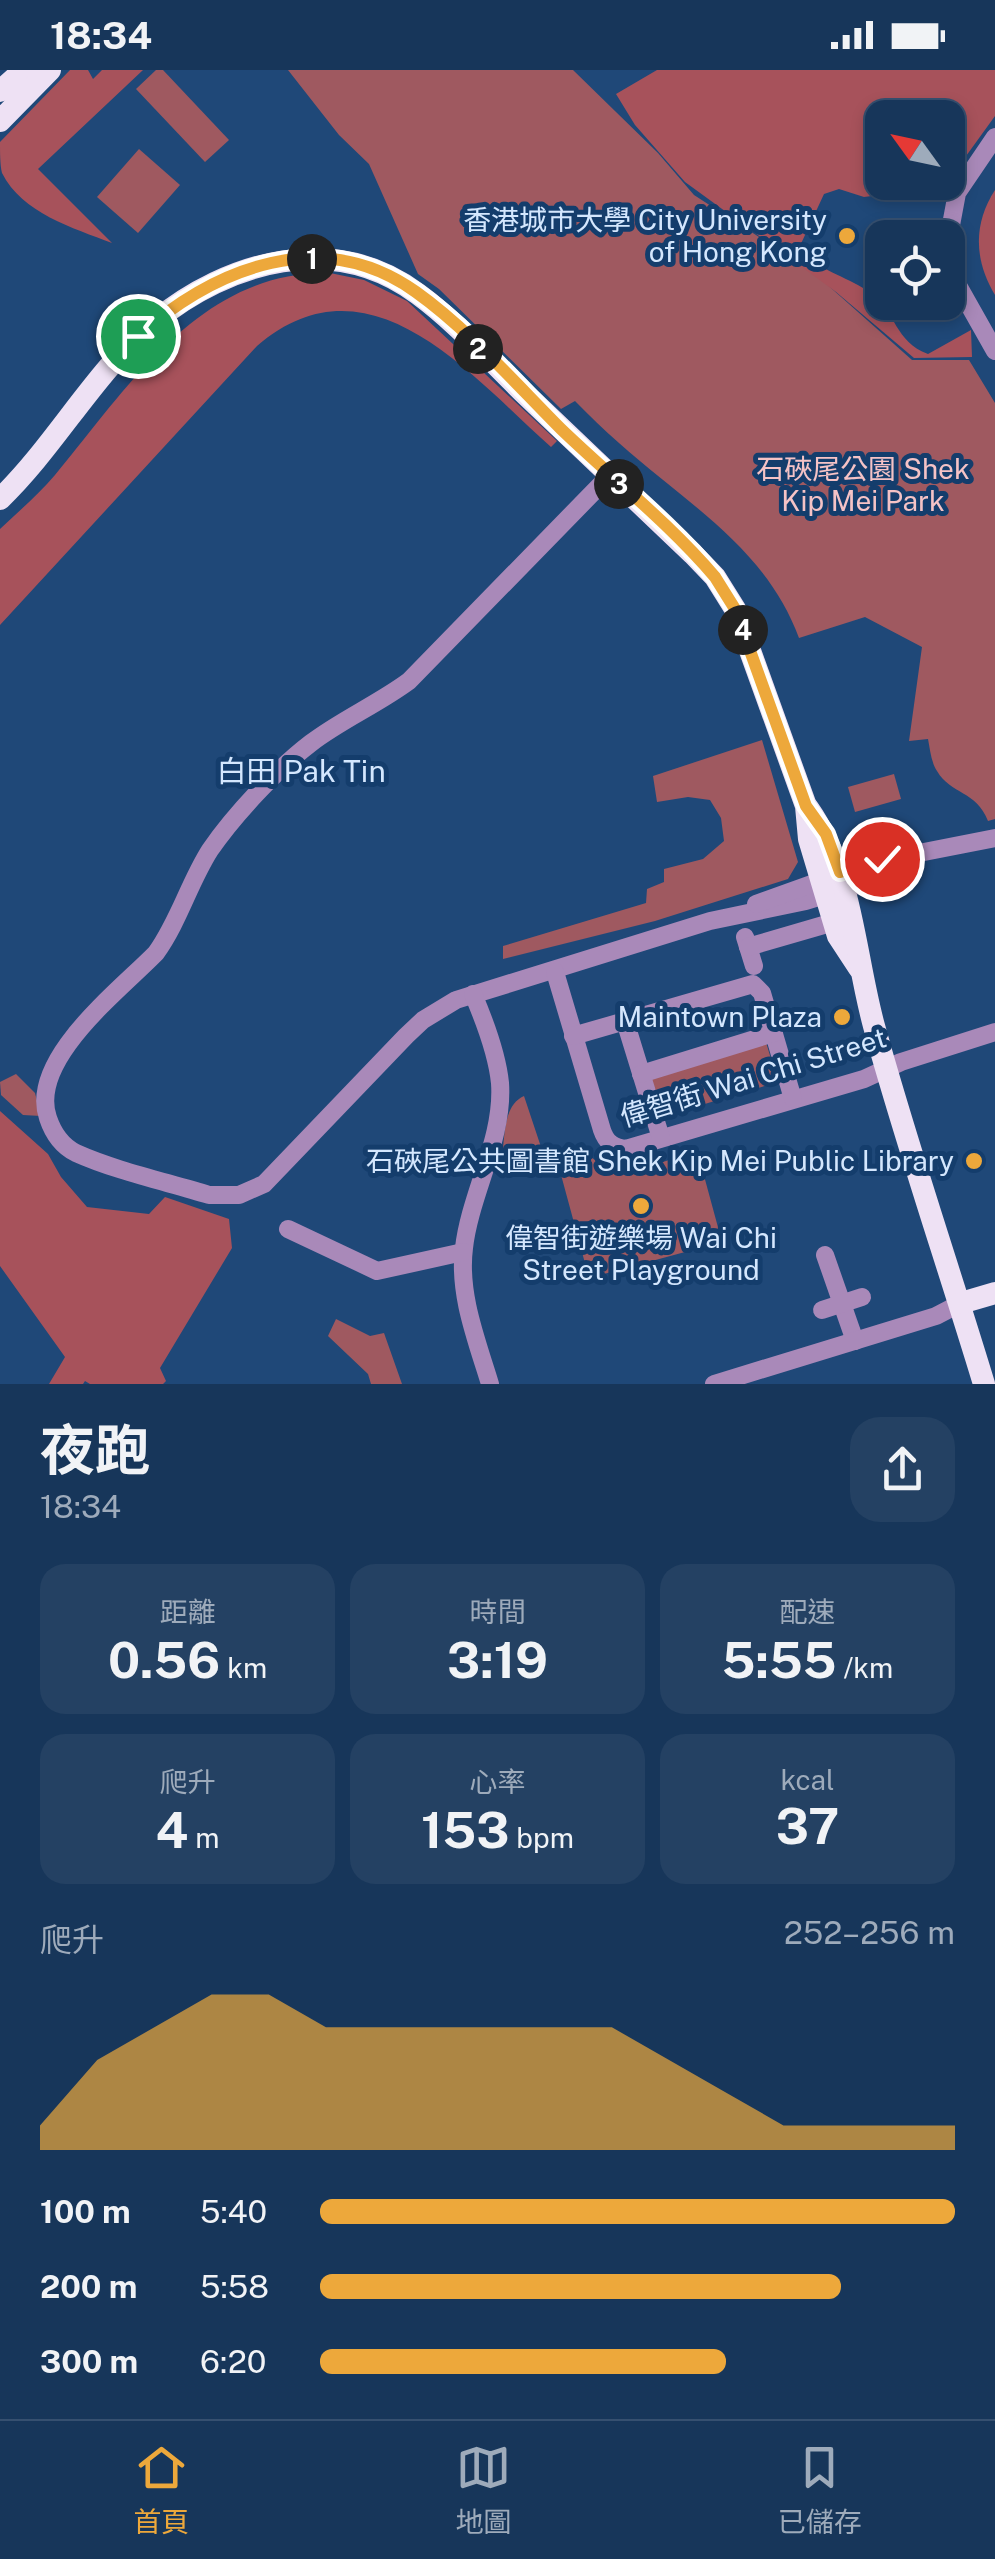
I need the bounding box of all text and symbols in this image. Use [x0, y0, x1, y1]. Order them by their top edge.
text: 18:34 [50, 13, 152, 58]
north arrow [865, 100, 965, 200]
map controls [865, 100, 965, 320]
place label: 香港城市大學 City University of Hong Kong [463, 203, 827, 268]
button: locate [865, 220, 965, 320]
marker: 香港城市大學 City University of Hong Kong [836, 225, 858, 247]
pin: 1 [287, 234, 337, 284]
text: 1 [306, 242, 318, 275]
pin [96, 294, 181, 379]
icon: arrive [111, 309, 166, 364]
pin: 2 [453, 324, 503, 374]
text: 2 [469, 332, 487, 365]
park label: 石硤尾公園 Shek Kip Mei Park [756, 452, 970, 517]
pin: 3 [594, 459, 644, 509]
text: 3 [610, 467, 628, 500]
pin: 4 [718, 605, 768, 655]
text: 4 [734, 613, 752, 646]
district label: 白田 Pak Tin [216, 753, 386, 789]
pin [840, 817, 925, 902]
icon: check [855, 832, 910, 887]
place label: Maintown Plaza [618, 1000, 822, 1033]
marker: Maintown Plaza [831, 1006, 853, 1028]
street label: 偉智街 Wai Chi Street [616, 1020, 890, 1133]
place label: 石硤尾公共圖書館 Shek Kip Mei Public Library [366, 1144, 954, 1177]
marker: 石硤尾公共圖書館 Shek Kip Mei Public Library [963, 1150, 985, 1172]
marker: 偉智街遊樂場 Wai Chi Street Playground [630, 1195, 652, 1217]
place label: 偉智街遊樂場 Wai Chi Street Playground [505, 1221, 777, 1286]
button: share [850, 1417, 955, 1522]
text: 夜跑 [40, 1418, 150, 1482]
text: 18:34 [40, 1488, 121, 1525]
text: 距離 [159, 1595, 216, 1628]
text: 時間 [469, 1595, 526, 1628]
text: 配速 [779, 1595, 836, 1628]
text: 0.56 [108, 1630, 220, 1689]
text: 3:19 [447, 1630, 548, 1689]
text: 5:55 [722, 1630, 837, 1689]
text: km [220, 1651, 267, 1684]
text: /km [837, 1651, 893, 1684]
text: kcal [780, 1763, 835, 1796]
text: 爬升 [159, 1765, 216, 1798]
text: 心率 [469, 1765, 526, 1798]
text: 37 [776, 1796, 839, 1855]
text: 4 [156, 1800, 188, 1859]
text: 153 [421, 1800, 510, 1859]
text: m [188, 1821, 219, 1854]
text: bpm [510, 1821, 574, 1854]
text: 252–256 m [784, 1914, 955, 1951]
text: 爬升 [40, 1921, 104, 1958]
text: 100 m [40, 2193, 131, 2230]
text: 5:40 [200, 2193, 267, 2230]
text: 200 m [40, 2268, 137, 2305]
text: 5:58 [200, 2268, 269, 2305]
text: 300 m [40, 2343, 138, 2380]
text: 6:20 [200, 2343, 266, 2380]
tab: 首頁 [133, 2440, 189, 2540]
tab: 地圖 [455, 2440, 512, 2540]
tab: 已儲存 [778, 2440, 862, 2540]

